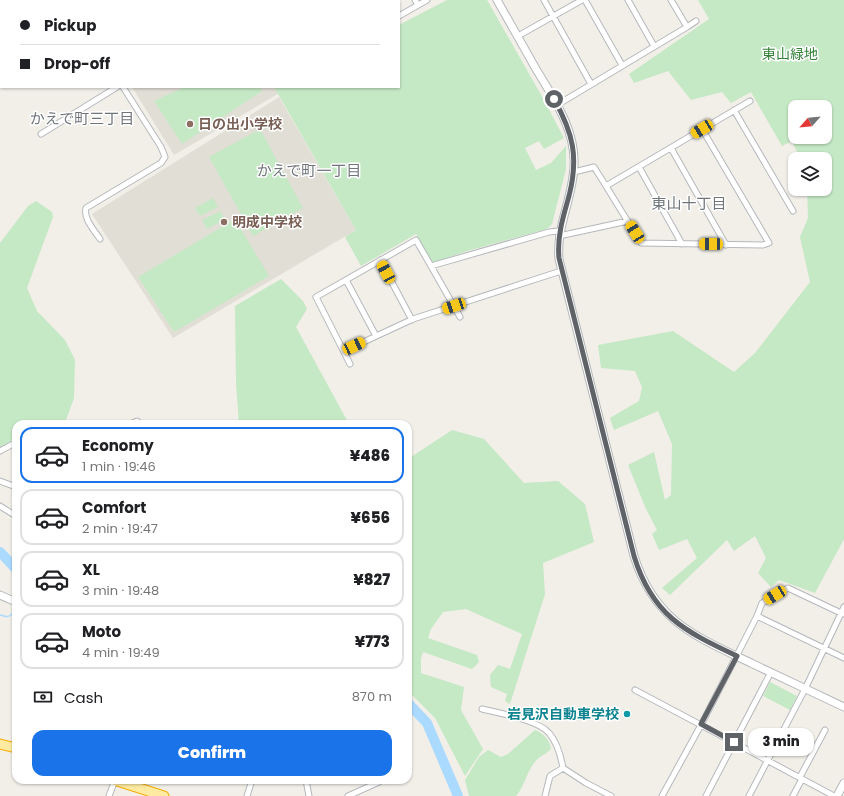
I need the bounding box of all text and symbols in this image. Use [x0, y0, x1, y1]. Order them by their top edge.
text: Pickup [44, 15, 96, 36]
park label: 東山緑地 [762, 44, 818, 64]
text: Drop-off [44, 53, 110, 74]
route start [545, 90, 563, 108]
north arrow [788, 100, 832, 144]
map controls [788, 100, 832, 196]
district label: かえで町三丁目 [30, 108, 134, 129]
place label: 日の出小学校 [198, 114, 282, 134]
car [689, 118, 715, 140]
marker: 日の出小学校 [185, 119, 195, 129]
button: layers [788, 152, 832, 196]
district label: かえで町一丁目 [257, 160, 361, 181]
district label: 東山十丁目 [651, 193, 727, 214]
place label: 明成中学校 [232, 212, 302, 232]
marker: 明成中学校 [219, 217, 229, 227]
car [624, 219, 646, 245]
car [699, 238, 723, 250]
car [375, 259, 397, 285]
car [441, 297, 467, 315]
car [341, 335, 367, 357]
text: Economy [82, 435, 154, 456]
icon: car [34, 437, 70, 473]
text: ¥486 [350, 445, 390, 466]
text: 1 min · 19:46 [82, 457, 156, 476]
text: Comfort [82, 497, 146, 518]
icon: car [34, 499, 70, 535]
text: ¥656 [351, 507, 390, 528]
text: 2 min · 19:47 [82, 519, 158, 538]
text: XL [82, 559, 100, 580]
icon: car [34, 561, 70, 597]
text: ¥827 [353, 569, 390, 590]
text: 3 min · 19:48 [82, 581, 159, 600]
car [762, 584, 788, 606]
text: Moto [82, 621, 121, 642]
icon: car [34, 623, 70, 659]
text: ¥773 [355, 631, 390, 652]
text: 4 min · 19:49 [82, 643, 160, 662]
icon: cash [32, 686, 54, 708]
text: Cash [64, 687, 103, 708]
text: 870 m [352, 687, 392, 706]
place label: 岩見沢自動車学校 [507, 704, 619, 724]
marker: 岩見沢自動車学校 [622, 709, 632, 719]
callout: 3 min [748, 728, 814, 756]
button: Confirm [32, 730, 392, 776]
text: 3 min [762, 732, 800, 751]
route end [725, 733, 743, 751]

